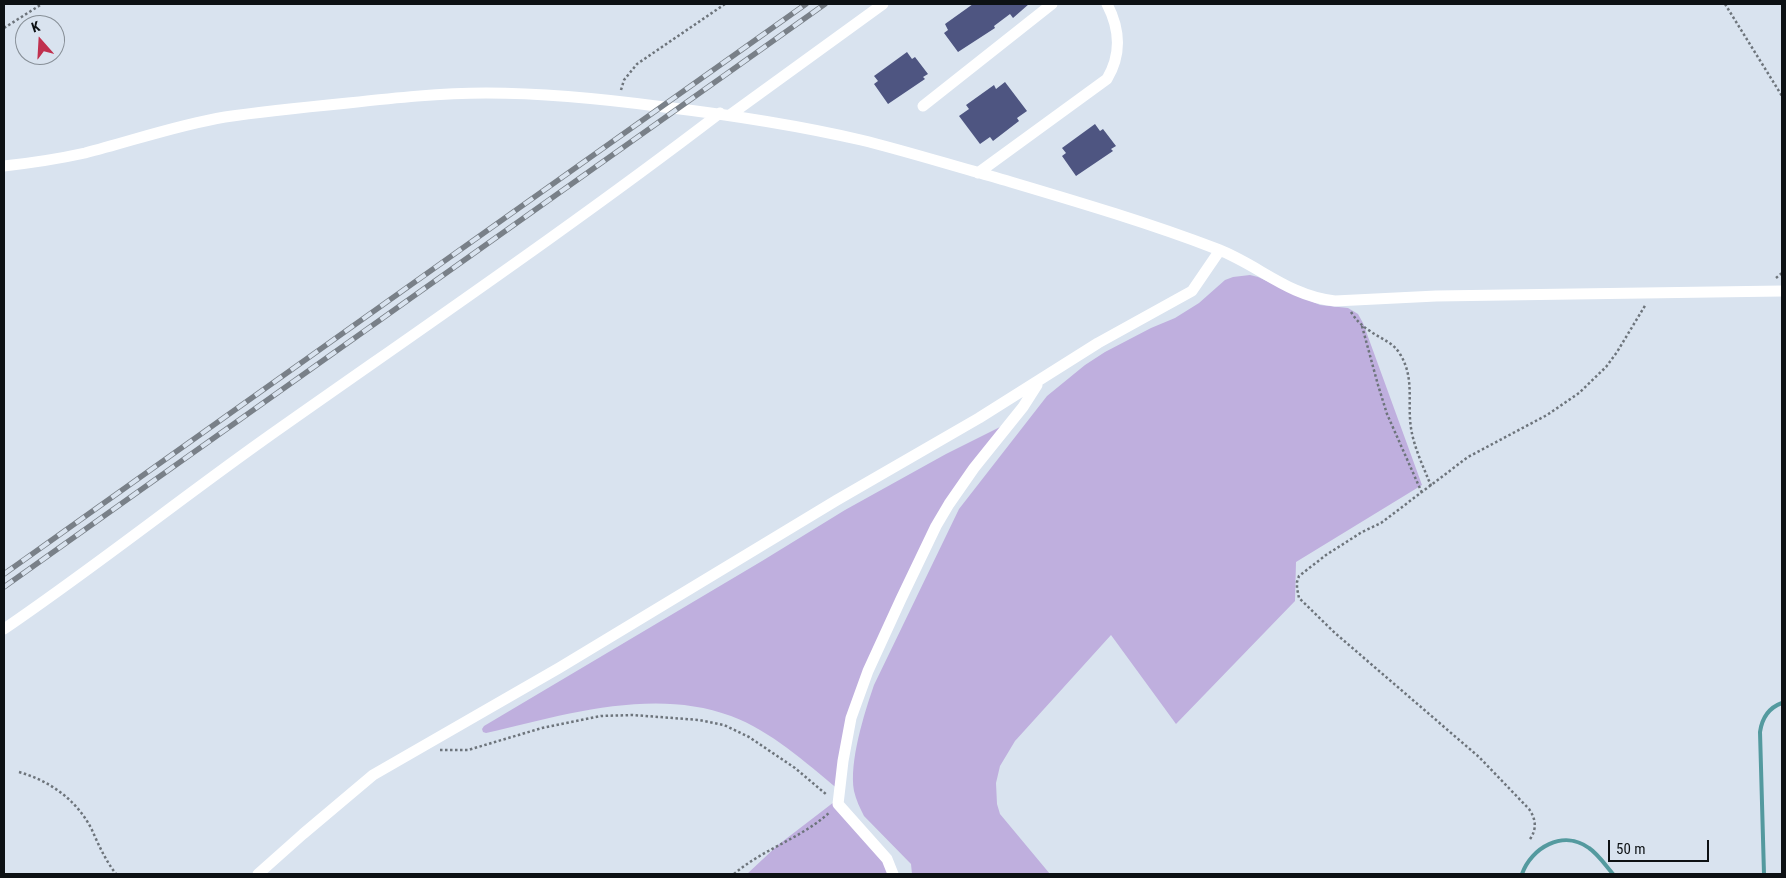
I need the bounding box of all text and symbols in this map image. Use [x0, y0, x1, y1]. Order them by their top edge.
north arrow [15, 15, 65, 65]
text: K [29, 18, 42, 36]
scale bar [1611, 830, 1712, 862]
text: 50 m [1616, 840, 1646, 858]

